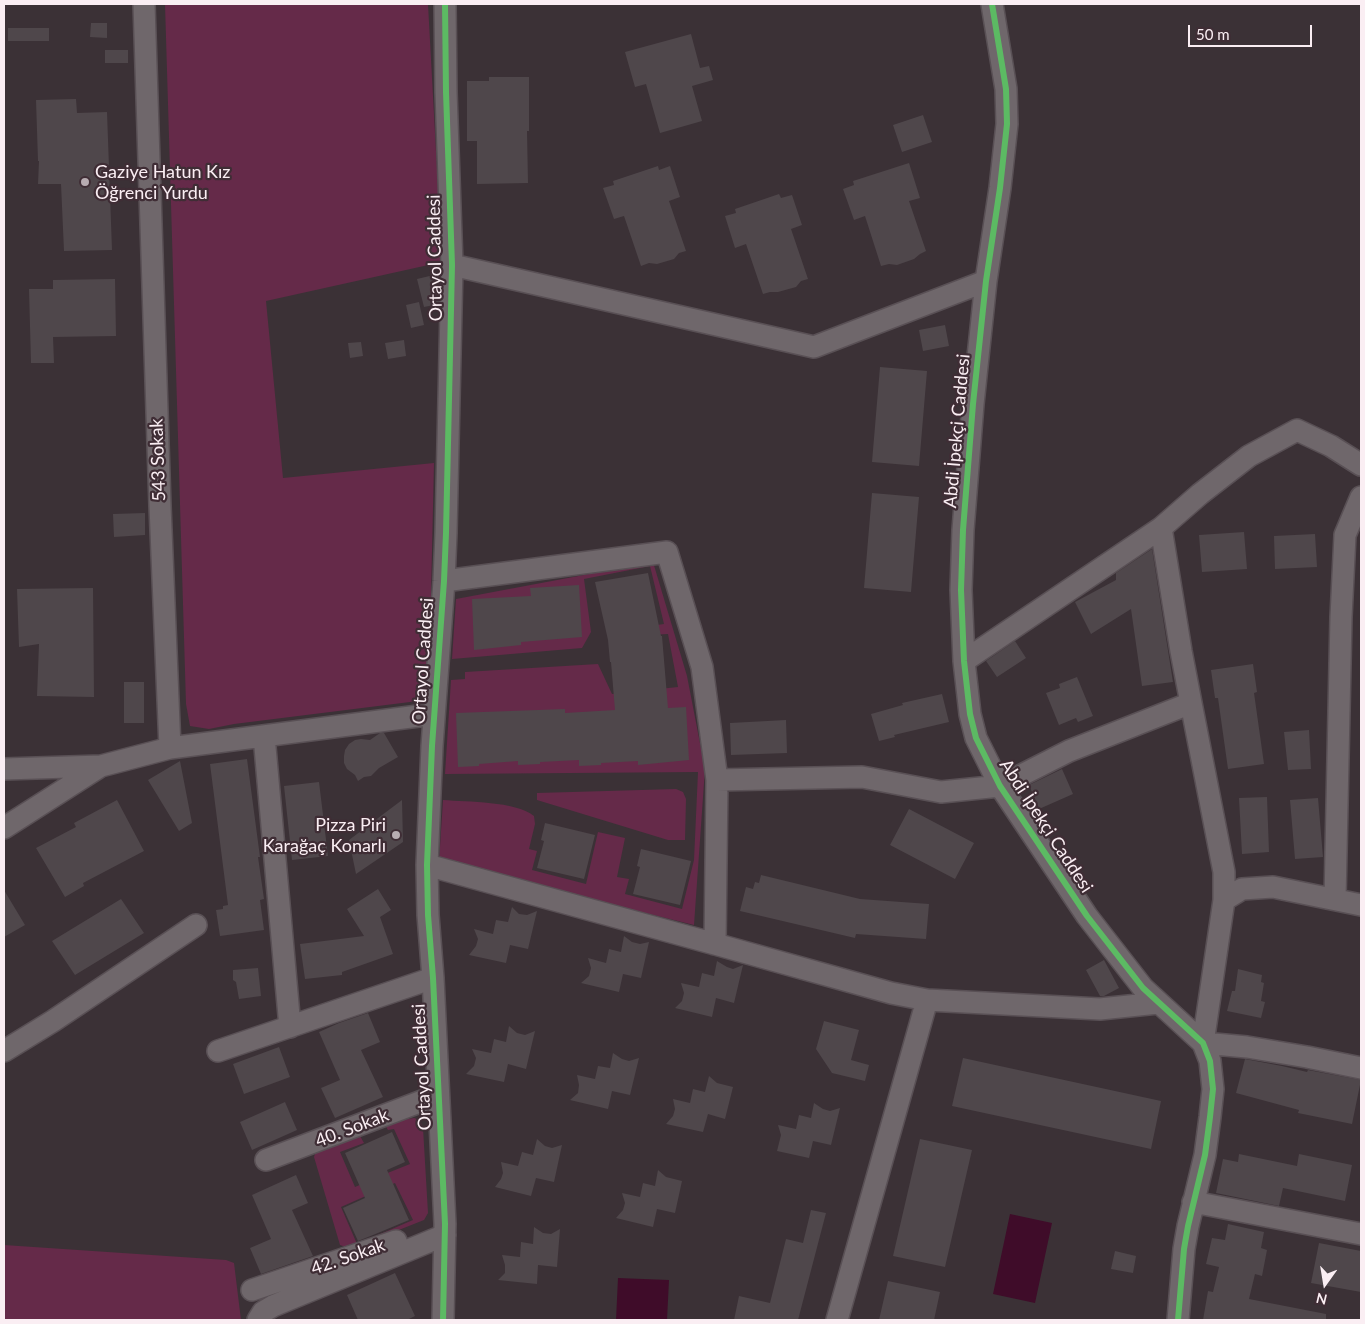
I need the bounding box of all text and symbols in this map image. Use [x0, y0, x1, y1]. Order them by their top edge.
scale bar [1190, 15, 1314, 47]
text: 50 m [1196, 25, 1230, 43]
place label: Gaziye Hatun Kız Öğrenci Yurdu [95, 161, 230, 203]
marker: Gaziye Hatun Kız Öğrenci Yurdu [79, 176, 91, 188]
street label: Ortayol Caddesi [423, 194, 447, 322]
street label: Abdi İpekçi Caddesi [940, 353, 974, 509]
street label: 543 Sokak [146, 418, 170, 502]
street label: Ortayol Caddesi [408, 597, 438, 725]
street label: Abdi İpekçi Caddesi [995, 755, 1097, 897]
place label: Pizza Piri Karağaç Konarlı [263, 814, 386, 856]
marker: Pizza Piri Karağaç Konarlı [390, 829, 402, 841]
street label: Ortayol Caddesi [408, 1003, 436, 1131]
street label: 40. Sokak [312, 1104, 392, 1152]
street label: 42. Sokak [308, 1234, 388, 1280]
north arrow [1300, 1259, 1350, 1309]
text: N [1314, 1290, 1329, 1309]

